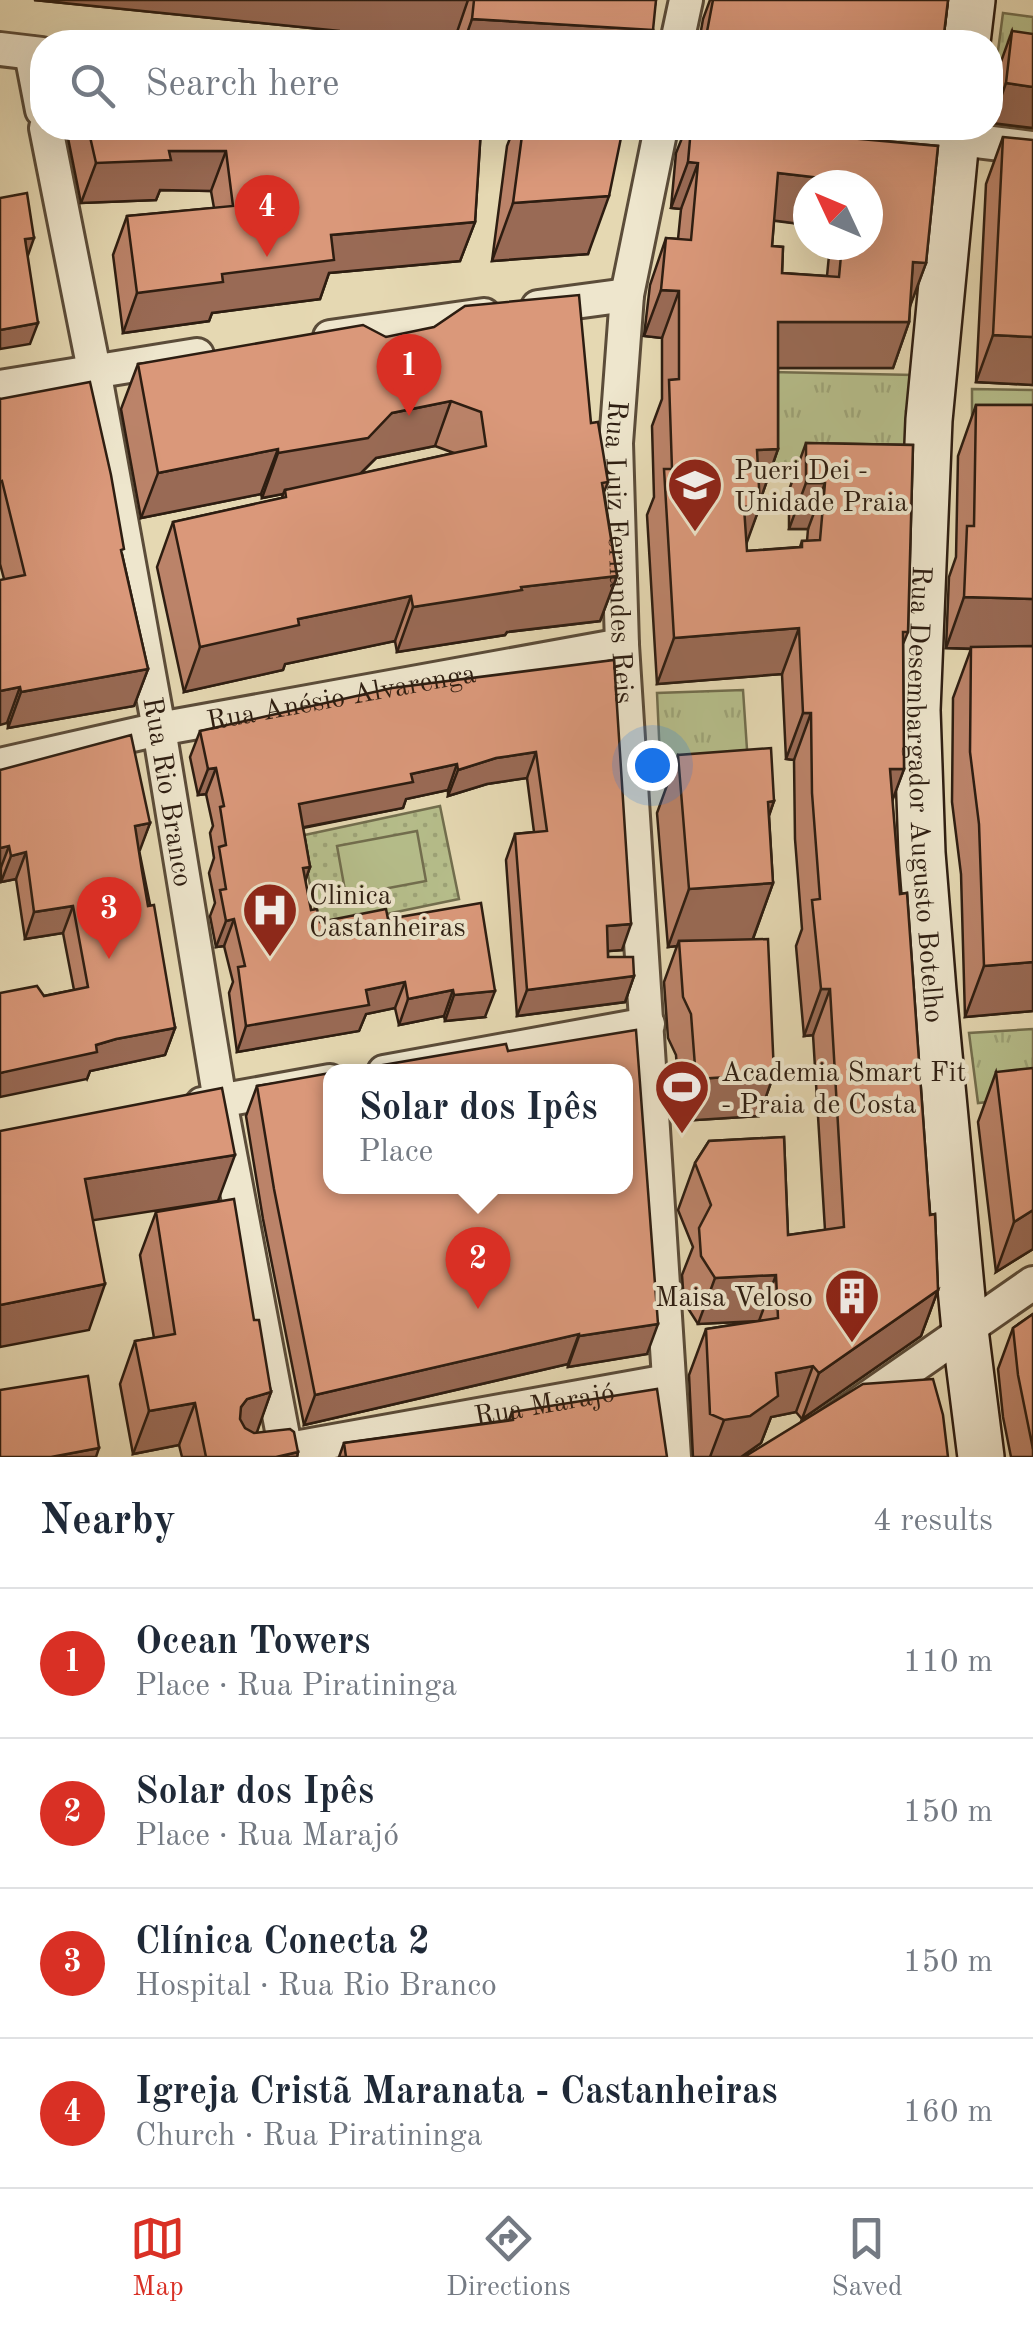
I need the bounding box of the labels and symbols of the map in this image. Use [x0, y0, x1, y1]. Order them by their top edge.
north arrow [793, 170, 883, 260]
pin: 4 [234, 174, 300, 257]
pin: 1 [376, 334, 442, 416]
street label: Rua Luiz Fernandes Reis [599, 399, 637, 705]
school or university icon: Pueri Dei - Unidade Praia [665, 455, 725, 534]
place label: Pueri Dei - Unidade Praia [734, 458, 908, 518]
street label: Rua Desembargador Augusto Botelho [900, 565, 947, 1024]
street label: Rua Anésio Alvarenga [205, 661, 478, 737]
street label: Rua Rio Branco [136, 695, 196, 889]
your location [627, 740, 678, 791]
pin: 3 [76, 876, 142, 959]
hospital icon: Clinica Castanheiras [240, 880, 300, 959]
place label: Clinica Castanheiras [309, 883, 466, 943]
sports icon: Academia Smart Fit - Praia de Costa [652, 1057, 712, 1136]
place label: Academia Smart Fit - Praia de Costa [721, 1060, 966, 1120]
pin: 2 [446, 1226, 510, 1309]
building icon: Maisa Veloso [822, 1266, 882, 1345]
place label: Maisa Veloso [655, 1285, 813, 1313]
street label: Rua Marajó [472, 1380, 617, 1432]

